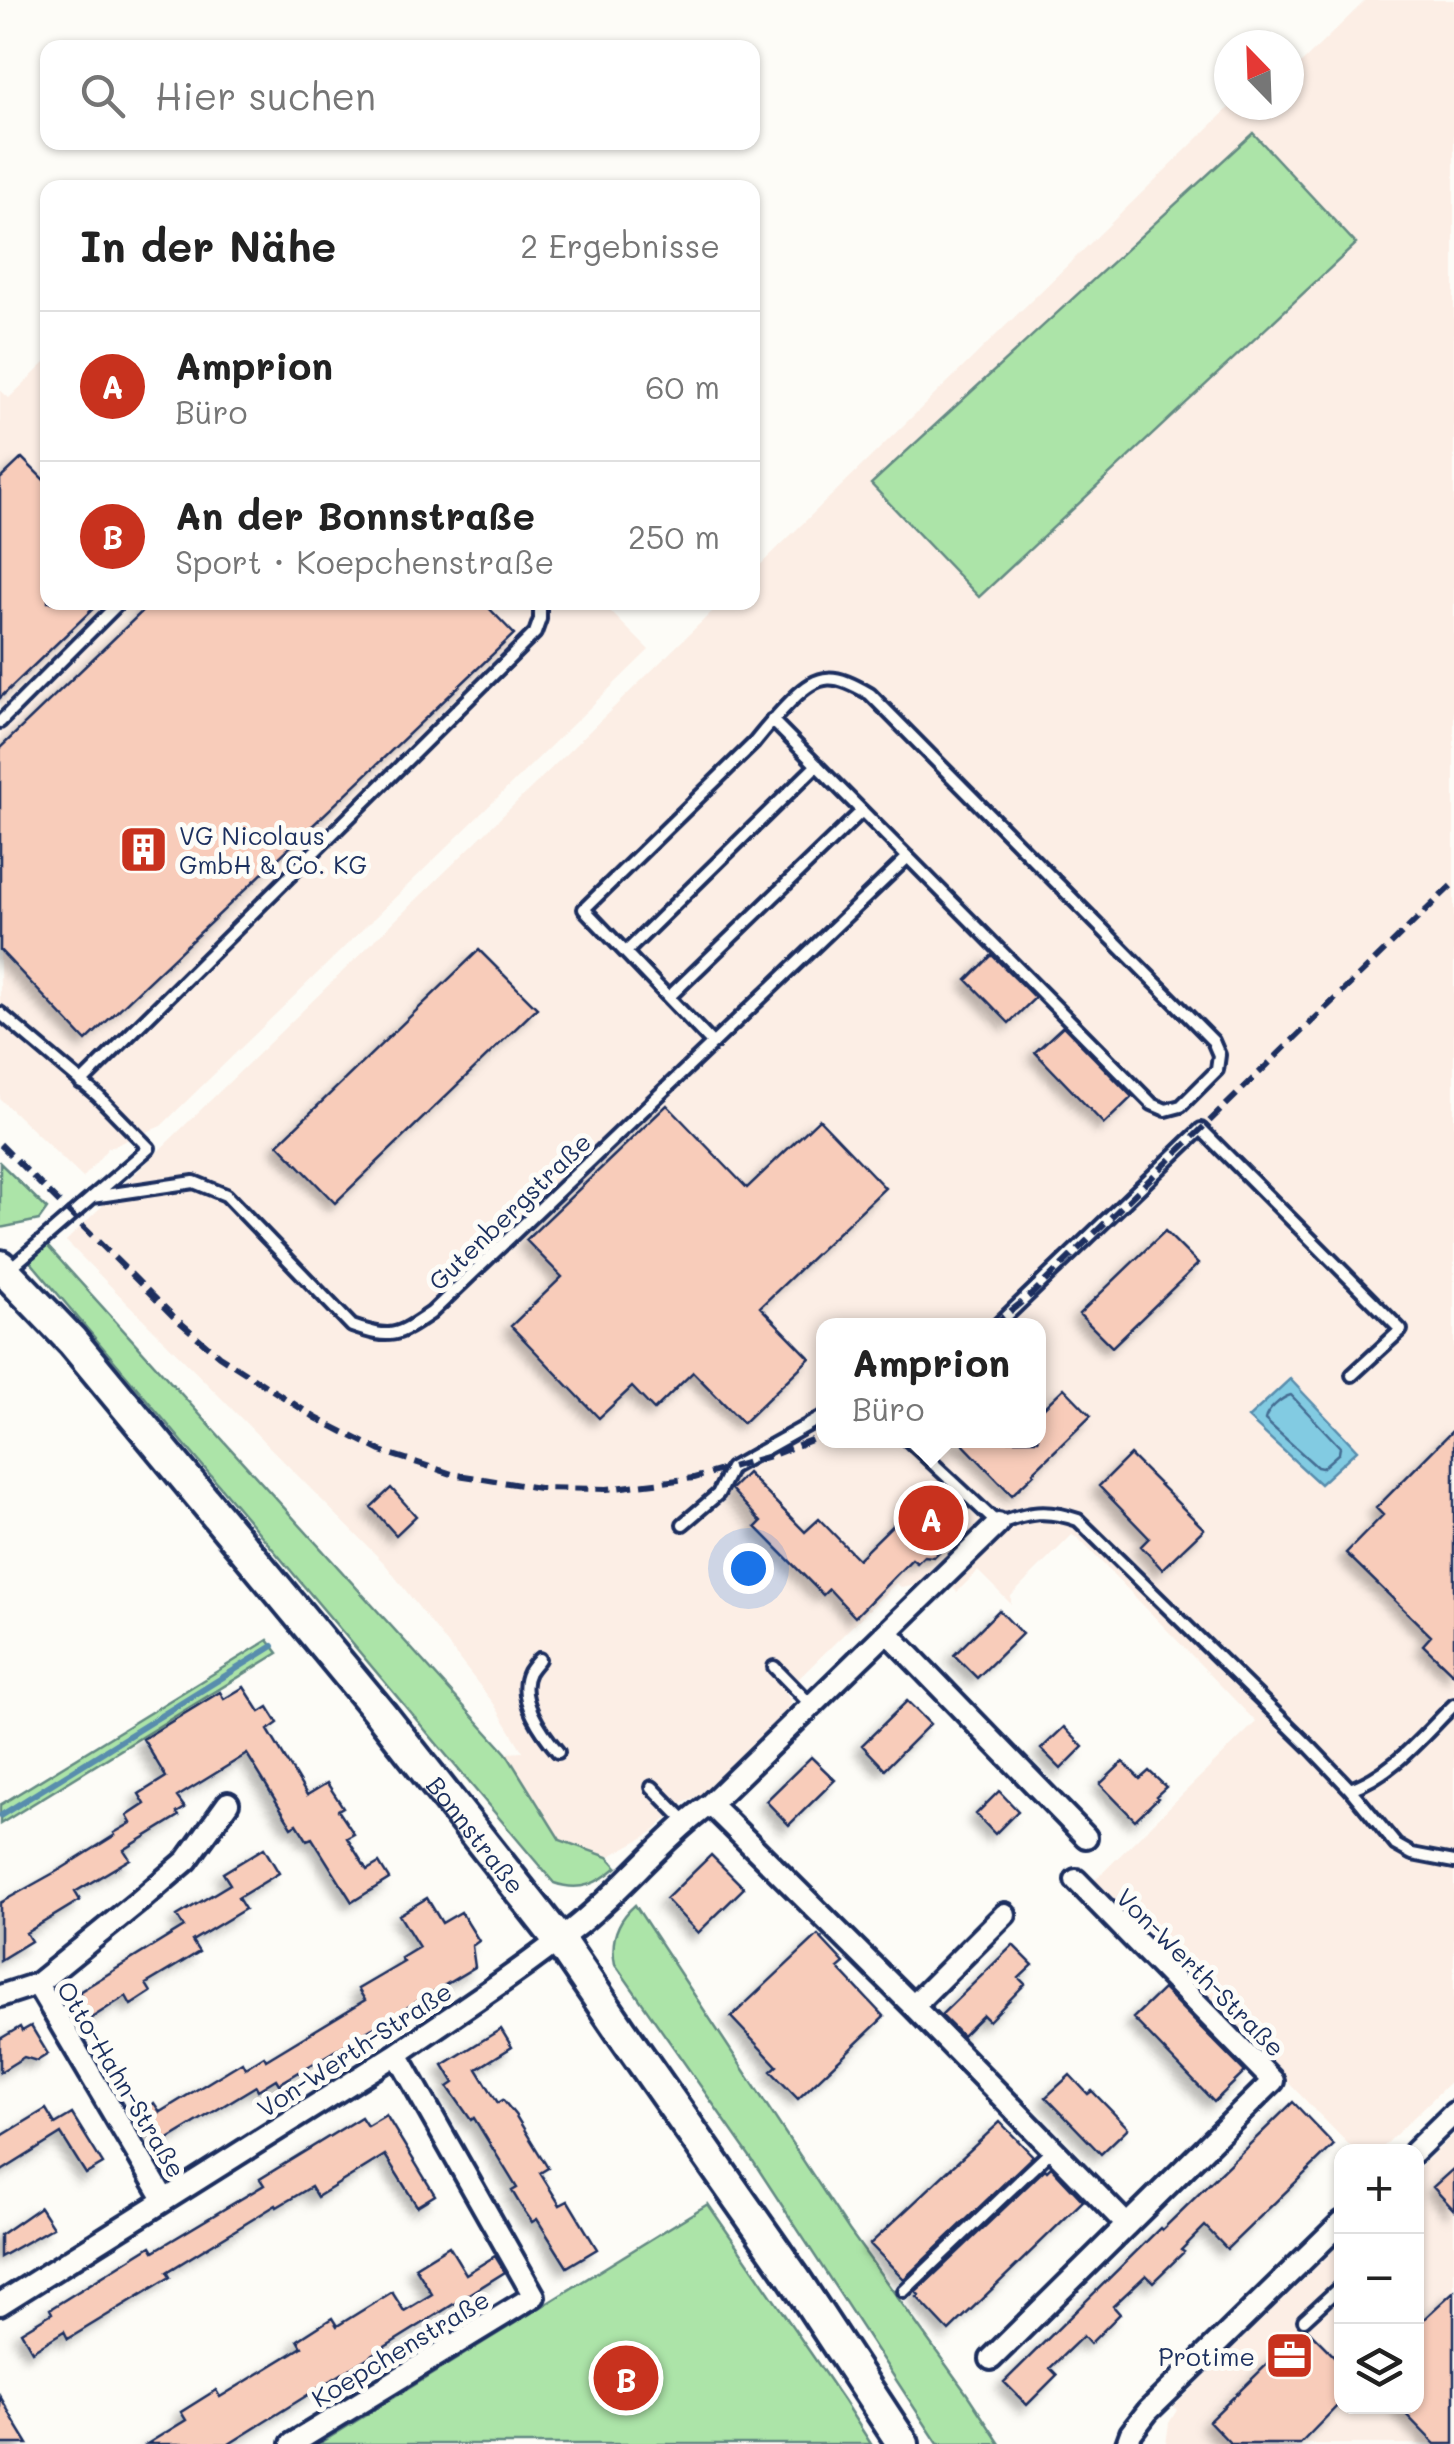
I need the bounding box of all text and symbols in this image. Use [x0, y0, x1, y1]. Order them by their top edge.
north arrow [1214, 30, 1304, 120]
search box [40, 40, 760, 150]
icon: search [75, 68, 130, 123]
text: Hier suchen [155, 70, 376, 120]
text: In der Nähe [80, 218, 336, 273]
text: 2 Ergebnisse [520, 224, 720, 266]
text: Amprion [175, 340, 333, 390]
text: A [101, 365, 124, 407]
text: 60 m [645, 365, 720, 407]
text: Büro [175, 390, 247, 432]
text: An der Bonnstraße [175, 490, 535, 540]
text: B [102, 515, 123, 557]
text: 250 m [628, 515, 720, 557]
text: Sport · Koepchenstraße [175, 540, 554, 582]
place label: VG Nicolaus GmbH & Co. KG [179, 819, 367, 880]
building icon: VG Nicolaus GmbH & Co. KG [118, 823, 170, 875]
street label: Gutenbergstraße [421, 1125, 597, 1297]
popup [816, 1318, 1046, 1448]
text: Amprion [852, 1337, 1010, 1387]
text: Büro [852, 1387, 924, 1429]
pin: A [898, 1480, 964, 1556]
your location [723, 1543, 774, 1594]
street label: Bonnstraße [420, 1770, 532, 1900]
street label: Von-Werth-Straße [1110, 1881, 1292, 2063]
street label: Von-Werth-Straße [251, 1974, 457, 2124]
street label: Otto-Hahn-Straße [51, 1975, 193, 2183]
map controls [1334, 2144, 1424, 2414]
button: + [1334, 2144, 1424, 2234]
button: − [1334, 2234, 1424, 2324]
street label: Koepchenstraße [305, 2282, 495, 2414]
button: layers [1334, 2324, 1424, 2414]
office icon: Protime [1264, 2330, 1316, 2382]
pin: B [594, 2340, 658, 2416]
place label: Protime [1158, 2340, 1255, 2372]

